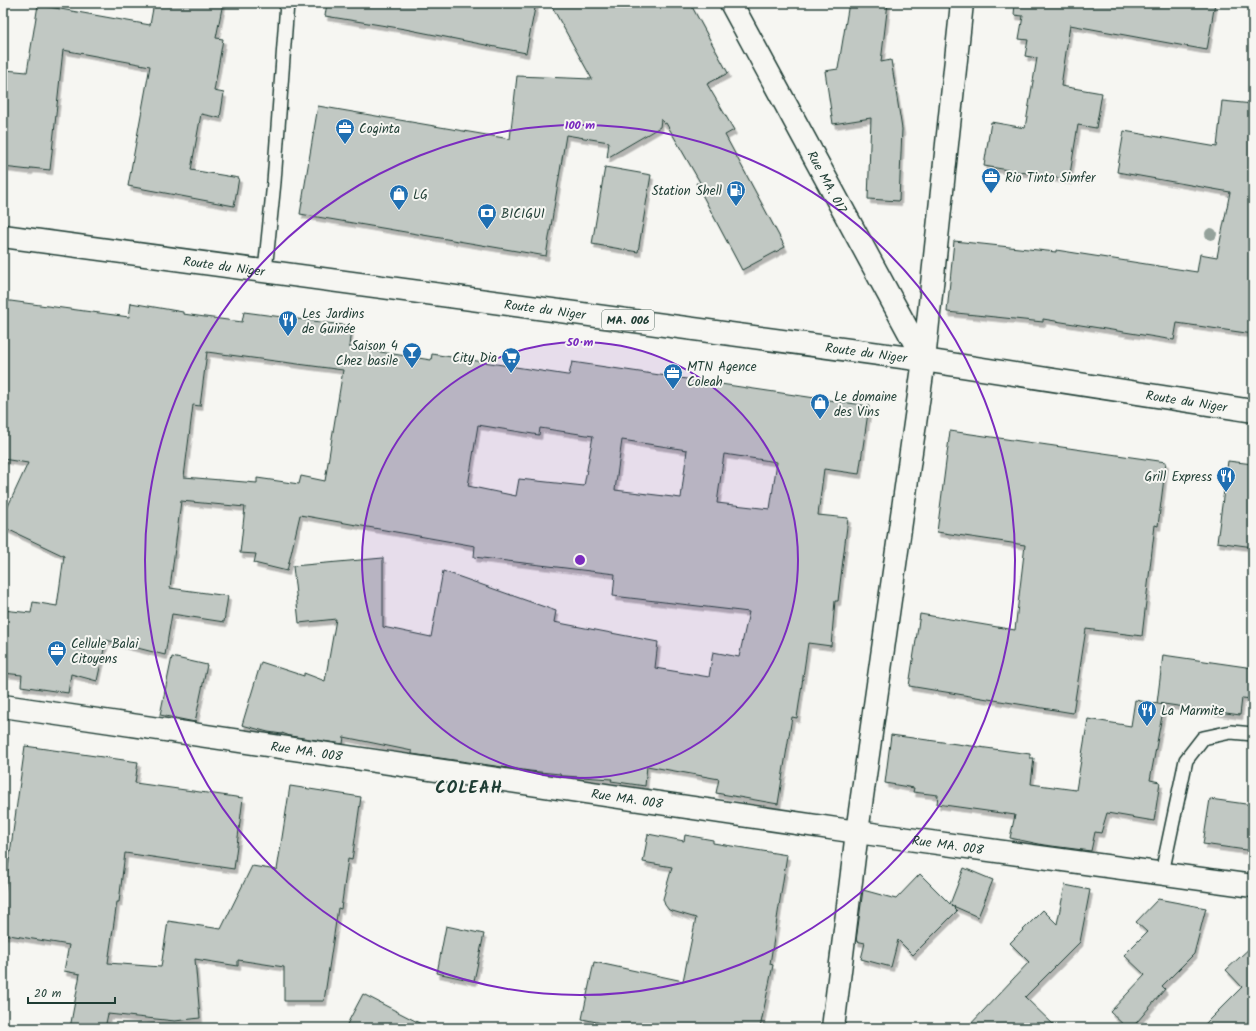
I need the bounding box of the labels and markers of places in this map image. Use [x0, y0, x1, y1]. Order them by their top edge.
office icon: Coginta [334, 117, 356, 145]
place label: Coginta [359, 119, 400, 140]
office icon: Rio Tinto Simfer [980, 166, 1002, 194]
place label: Rio Tinto Simfer [1005, 168, 1096, 189]
fuel station icon: Station Shell [725, 179, 747, 207]
place label: Station Shell [652, 181, 722, 202]
shop icon: LG [388, 183, 410, 211]
place label: LG [413, 185, 428, 206]
bank icon: BICIGUI [476, 202, 498, 230]
place label: BICIGUI [501, 204, 545, 225]
place label: Les Jardins de Guinée [302, 304, 365, 340]
restaurant icon: Les Jardins de Guinée [277, 309, 299, 337]
place label: Saison 4 Chez basile [336, 336, 398, 372]
bar icon: Saison 4 Chez basile [401, 341, 423, 369]
supermarket icon: City Dia [500, 346, 522, 374]
place label: City Dia [452, 348, 497, 369]
place label: MTN Agence Coleah [687, 357, 757, 393]
office icon: MTN Agence Coleah [662, 362, 684, 390]
place label: Le domaine des Vins [834, 387, 897, 423]
shop icon: Le domaine des Vins [809, 392, 831, 420]
restaurant icon: Grill Express [1215, 465, 1237, 493]
place label: Grill Express [1144, 467, 1212, 488]
centre of rings [573, 553, 587, 567]
place label: Cellule Balai Citoyens [71, 634, 139, 670]
office icon: Cellule Balai Citoyens [46, 639, 68, 667]
restaurant icon: La Marmite [1136, 699, 1158, 727]
place label: La Marmite [1161, 701, 1225, 722]

